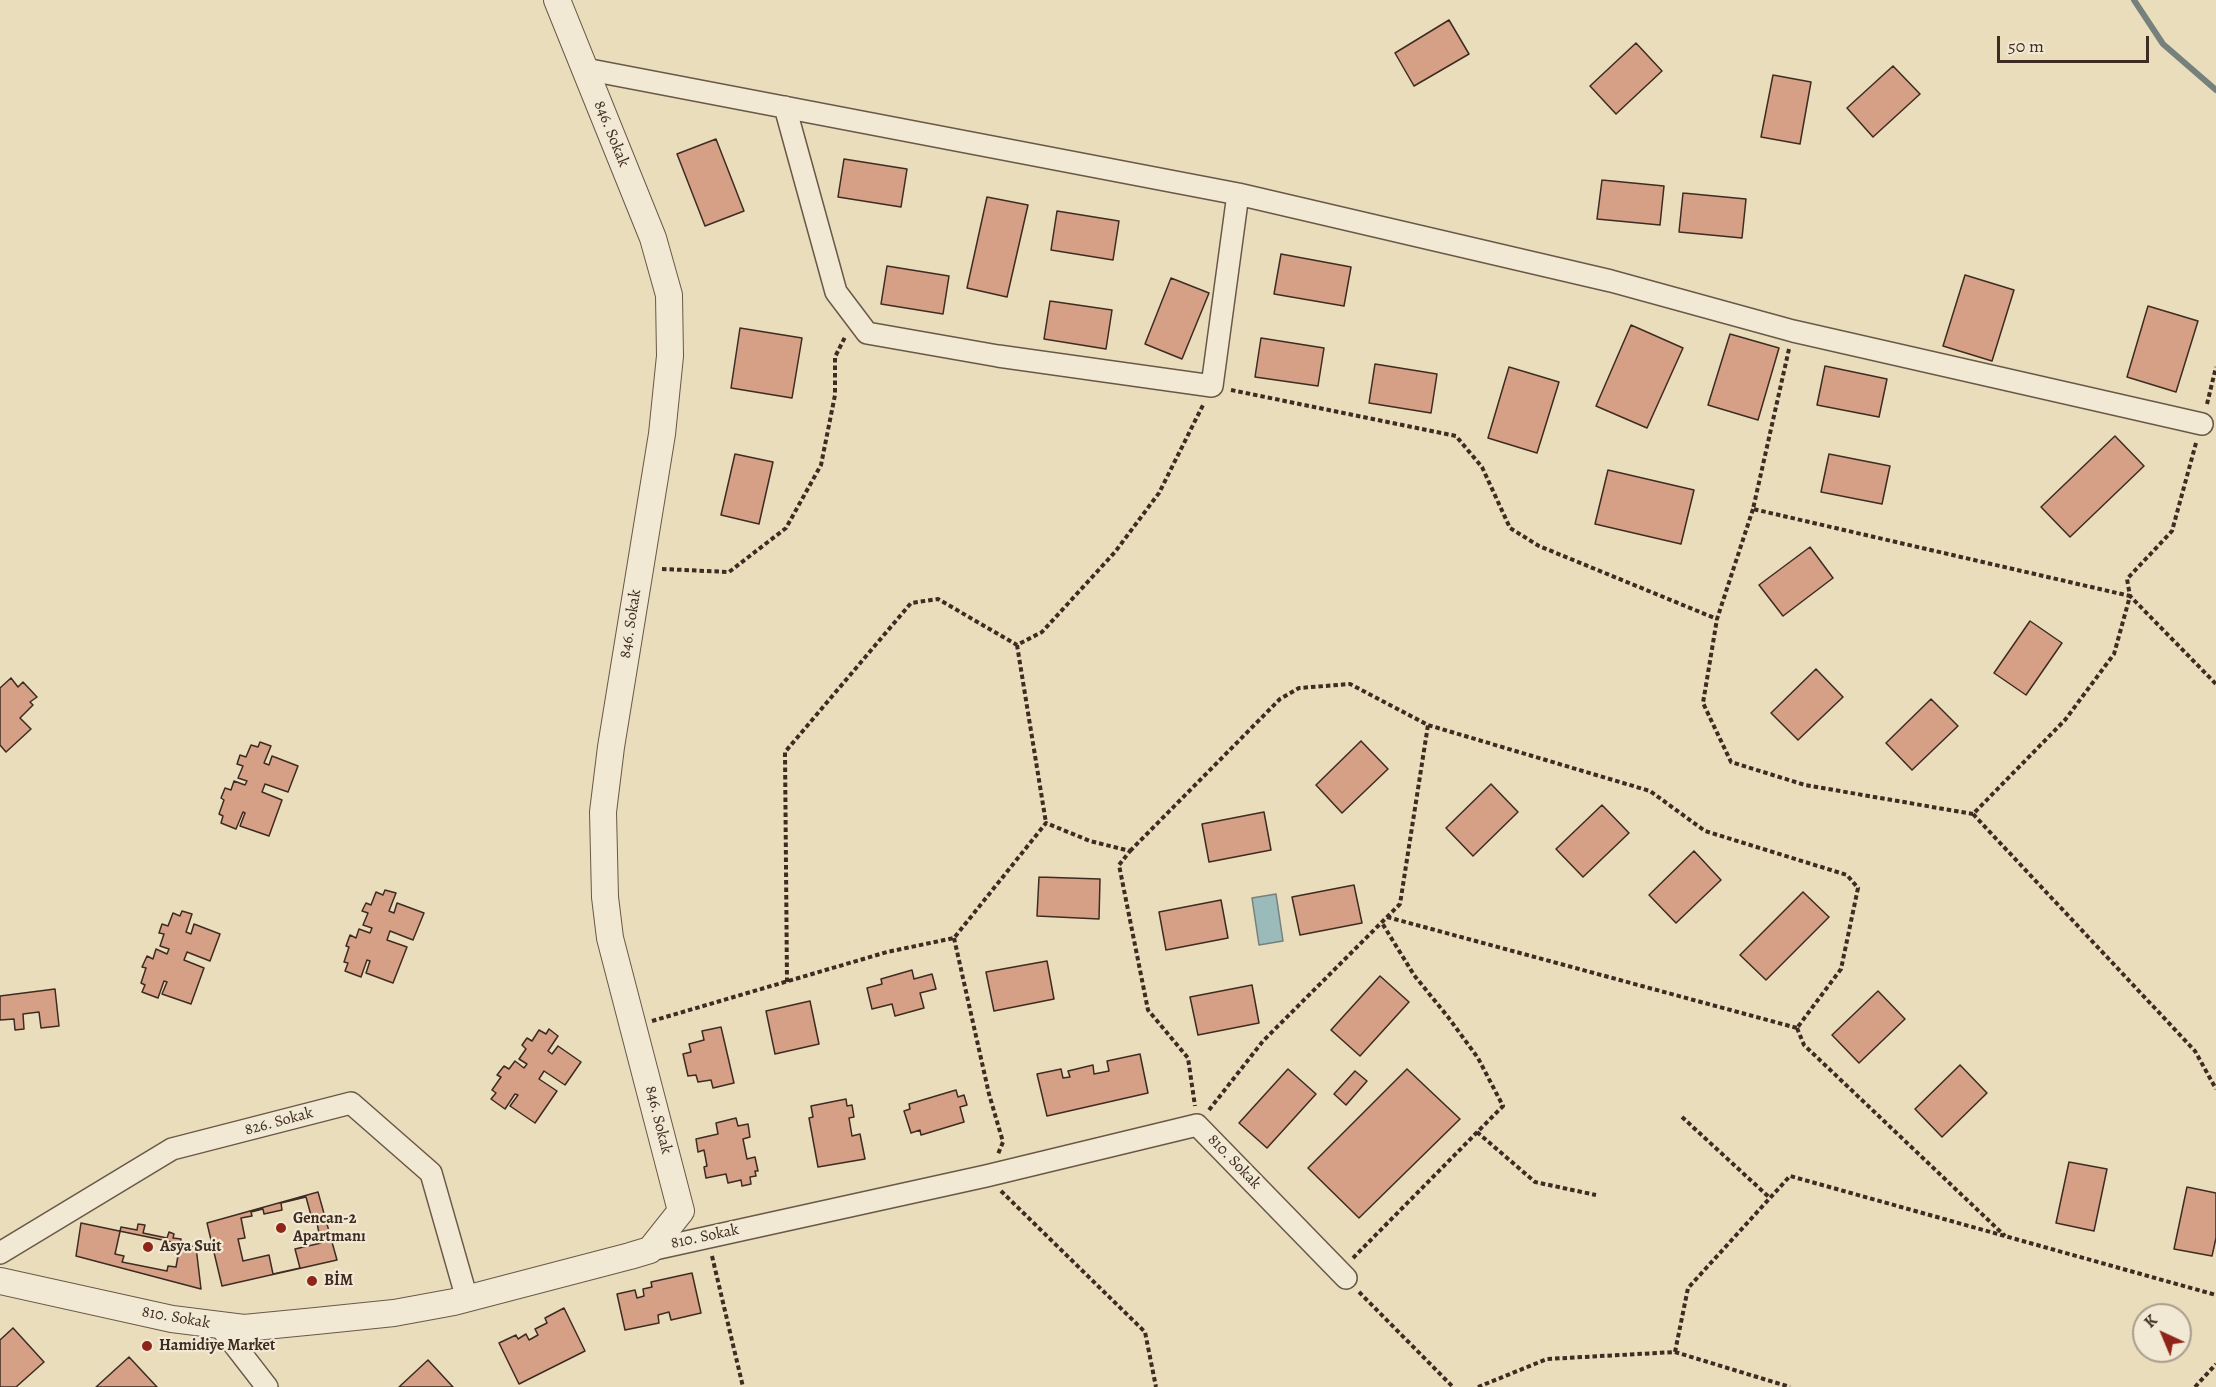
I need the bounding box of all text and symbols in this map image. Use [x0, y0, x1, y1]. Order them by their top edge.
scale bar [2000, 24, 2152, 62]
text: 50 m [2008, 34, 2044, 58]
street label: 846. Sokak [589, 98, 633, 170]
street label: 846. Sokak [616, 588, 646, 660]
street label: 846. Sokak [640, 1084, 676, 1156]
street label: 826. Sokak [243, 1104, 315, 1140]
street label: 810. Sokak [1203, 1131, 1265, 1193]
place label: Gencan-2 Apartmanı [293, 1209, 366, 1247]
street label: 810. Sokak [669, 1220, 741, 1254]
marker: Gencan-2 Apartmanı [274, 1221, 288, 1235]
place label: Asya Suit [160, 1237, 222, 1257]
marker: Asya Suit [141, 1240, 155, 1254]
place label: BİM [324, 1271, 353, 1291]
marker: BİM [305, 1274, 319, 1288]
street label: 810. Sokak [140, 1303, 212, 1333]
north arrow [2132, 1303, 2192, 1363]
text: K [2139, 1310, 2162, 1333]
place label: Hamidiye Market [159, 1336, 275, 1356]
marker: Hamidiye Market [140, 1339, 154, 1353]

